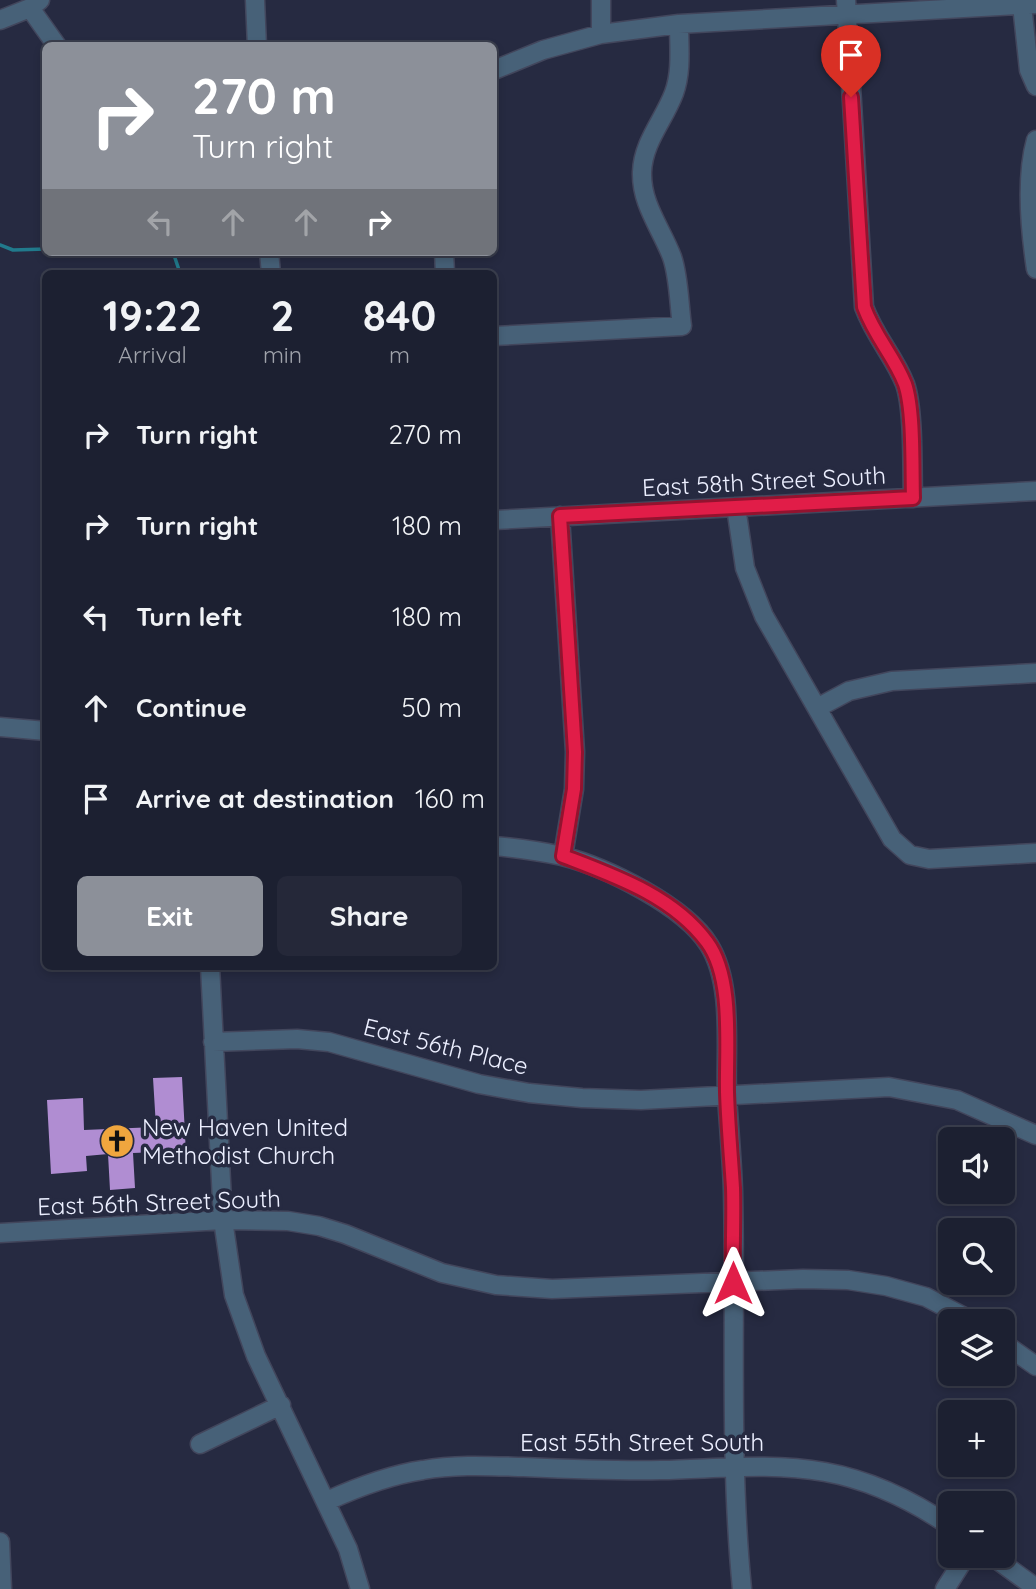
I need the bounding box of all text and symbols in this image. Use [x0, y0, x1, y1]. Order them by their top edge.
pin [821, 25, 881, 97]
icon: arrive [832, 36, 870, 74]
text: 270 m [192, 65, 336, 126]
icon: right [77, 70, 168, 161]
text: Turn right [192, 126, 333, 166]
icon: left [141, 203, 179, 241]
icon: ahead [214, 203, 252, 241]
icon: ahead [287, 203, 325, 241]
icon: right [360, 203, 398, 241]
text: 19:22 [103, 289, 202, 342]
text: 2 [271, 289, 294, 342]
text: 840 [363, 289, 436, 342]
text: Arrival [118, 340, 187, 369]
text: min [263, 340, 302, 369]
text: m [389, 340, 410, 369]
icon: right [77, 416, 115, 454]
text: Turn right [136, 418, 258, 451]
text: 270 m [388, 418, 462, 451]
street label: East 58th Street South [641, 460, 887, 502]
icon: right [77, 507, 115, 545]
text: Turn right [136, 509, 258, 542]
text: 180 m [392, 509, 462, 542]
icon: left [77, 598, 115, 636]
text: Turn left [136, 600, 243, 633]
text: 180 m [392, 600, 462, 633]
icon: ahead [77, 689, 115, 727]
text: Continue [136, 691, 247, 724]
text: 50 m [402, 691, 462, 724]
icon: arrive [77, 780, 115, 818]
text: Arrive at destination [136, 782, 394, 815]
text: 160 m [415, 782, 485, 815]
button: Exit [77, 876, 263, 956]
button: Share [277, 876, 462, 956]
street label: East 56th Place [360, 1011, 532, 1081]
place label: New Haven United Methodist Church [142, 1112, 348, 1170]
church icon: New Haven United Methodist Church [98, 1122, 136, 1160]
map controls [938, 1127, 1015, 1568]
button: sound [938, 1127, 1015, 1204]
street label: East 56th Street South [37, 1183, 281, 1221]
button: search [938, 1218, 1015, 1295]
position arrow [696, 1246, 770, 1320]
button: layers [938, 1309, 1015, 1386]
button: + [938, 1400, 1015, 1477]
street label: East 55th Street South [520, 1427, 764, 1457]
button: − [938, 1491, 1015, 1568]

